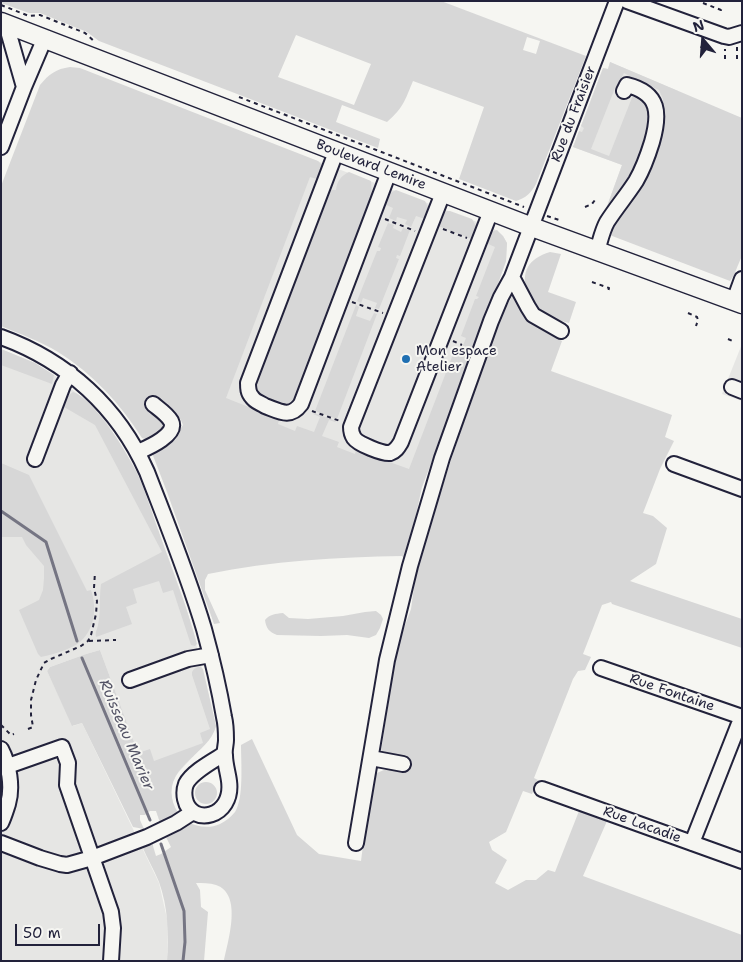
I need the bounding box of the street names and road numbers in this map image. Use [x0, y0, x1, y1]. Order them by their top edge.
street label: Rue du Fraisier [548, 64, 600, 164]
street label: Boulevard Lemire [314, 136, 428, 194]
street label: Rue Fontaine [627, 671, 717, 715]
street label: Rue Lacadie [601, 803, 683, 847]

